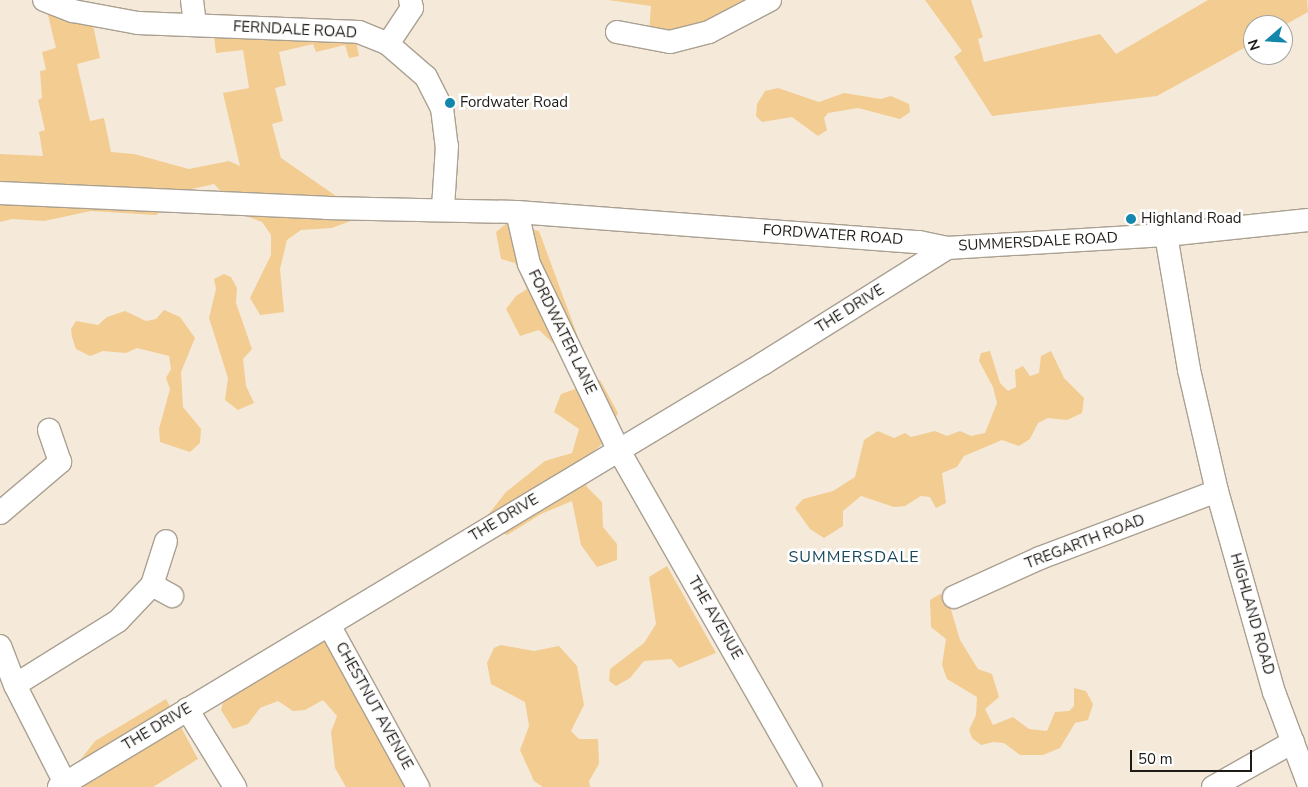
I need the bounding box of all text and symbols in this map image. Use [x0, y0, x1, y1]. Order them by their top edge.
north arrow [1243, 15, 1293, 65]
street label: FERNDALE ROAD [233, 18, 357, 42]
text: N [1244, 37, 1265, 53]
place label: Fordwater Road [460, 94, 568, 112]
marker: Fordwater Road [444, 97, 456, 109]
place label: Highland Road [1141, 210, 1242, 228]
marker: Highland Road [1125, 213, 1137, 225]
street label: FORDWATER ROAD [762, 221, 904, 249]
street label: SUMMERSDALE ROAD [958, 229, 1118, 255]
street label: FORDWATER LANE [524, 267, 600, 397]
street label: THE DRIVE [813, 281, 887, 337]
street label: THE DRIVE [466, 490, 542, 546]
street label: TREGARTH ROAD [1023, 511, 1147, 573]
district label: SUMMERSDALE [787, 547, 921, 567]
street label: HIGHLAND ROAD [1226, 551, 1278, 677]
street label: THE AVENUE [684, 573, 746, 663]
street label: CHESTNUT AVENUE [331, 639, 417, 773]
street label: THE DRIVE [119, 699, 195, 755]
scale bar [1133, 740, 1256, 772]
text: 50 m [1138, 749, 1173, 769]

